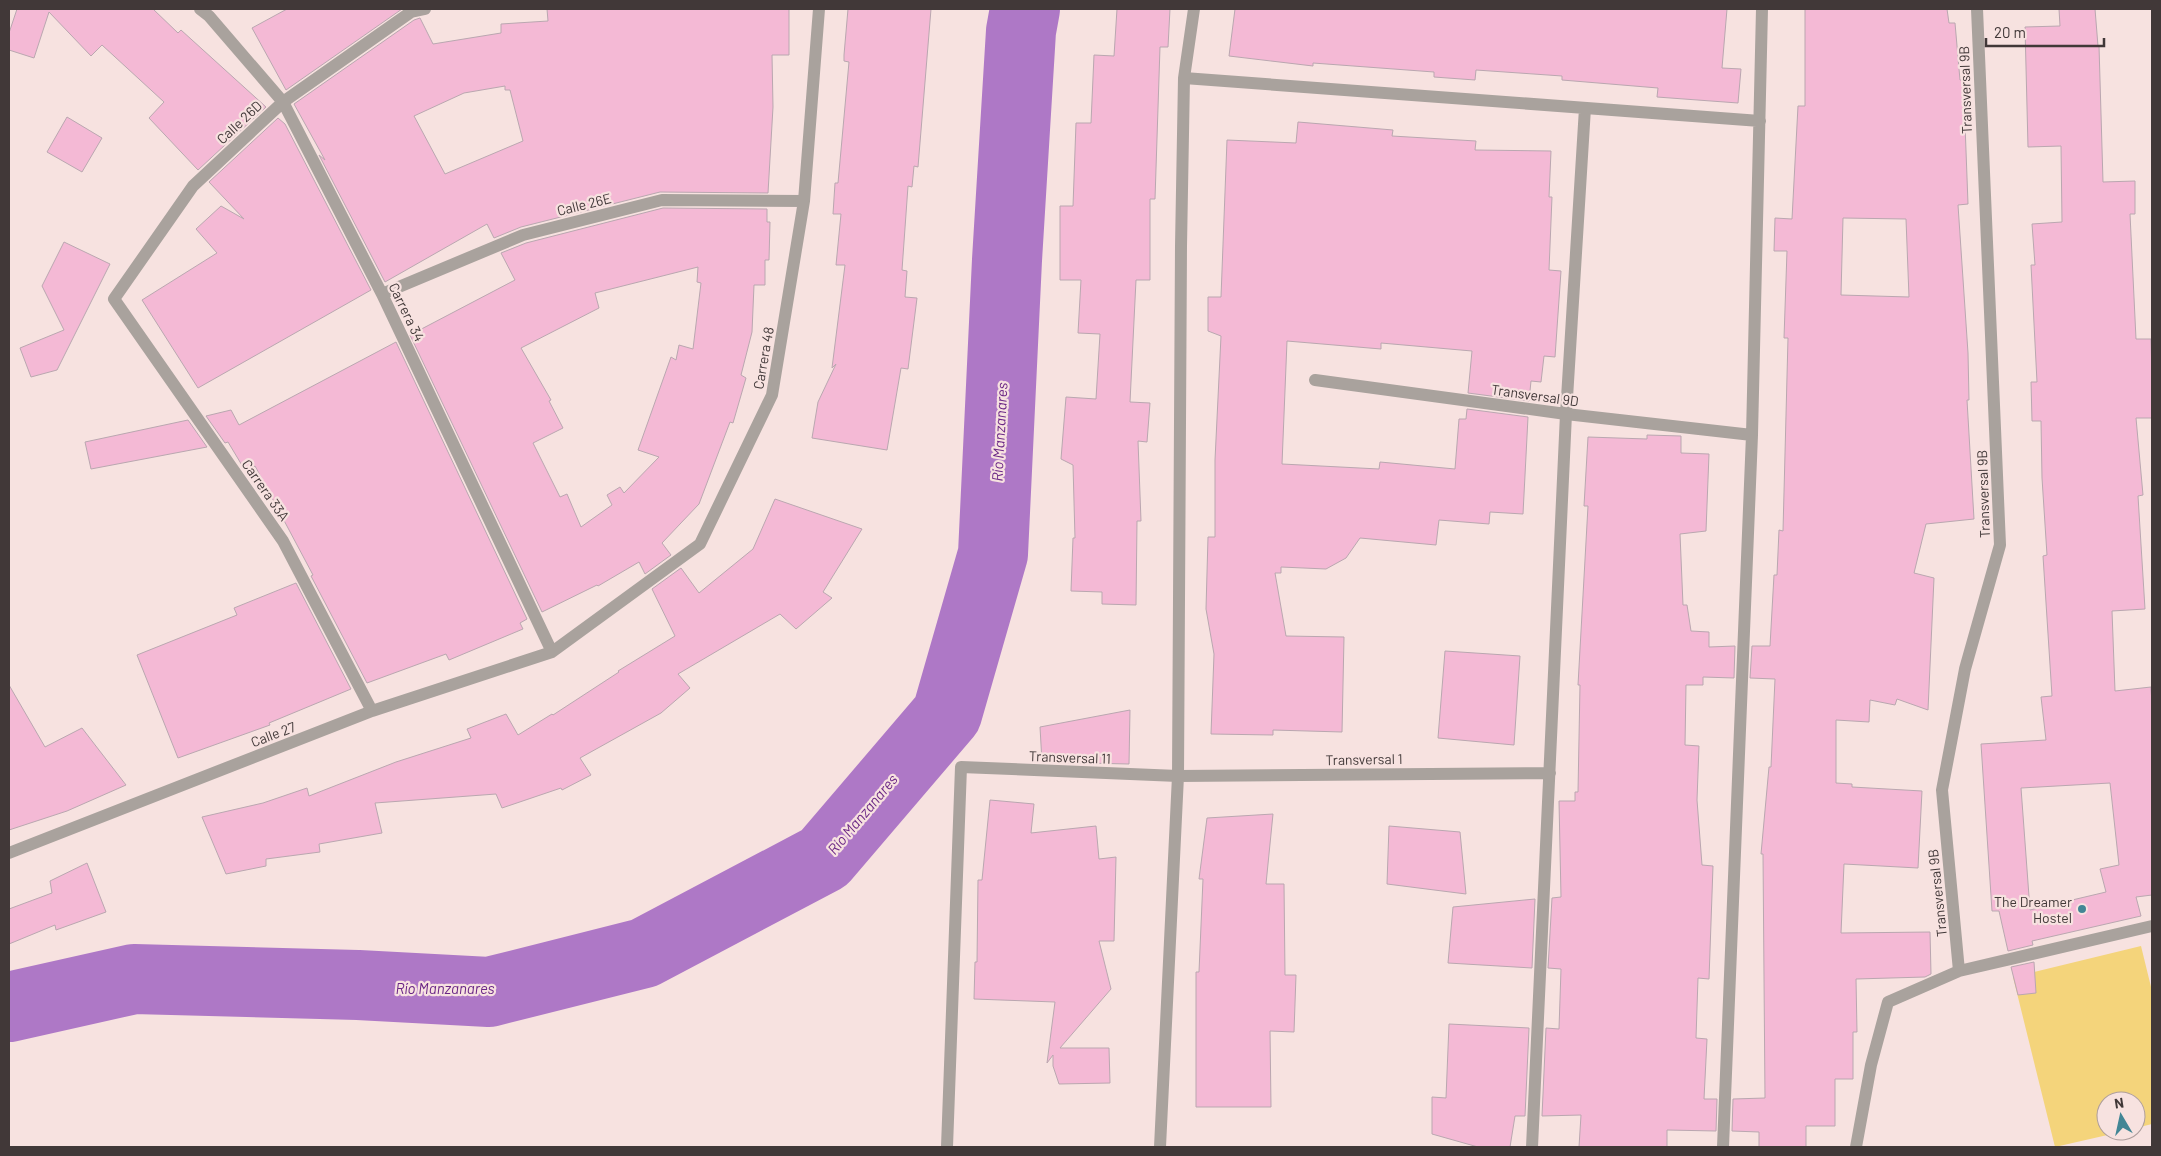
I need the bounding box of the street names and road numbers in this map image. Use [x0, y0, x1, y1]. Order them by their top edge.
street label: Transversal 9B [1955, 46, 1975, 134]
street label: Calle 26D [213, 97, 265, 147]
street label: Calle 26E [555, 189, 613, 219]
street label: Carrera 34 [386, 280, 428, 344]
street label: Carrera 48 [749, 325, 777, 391]
street label: Transversal 9D [1490, 380, 1580, 410]
street label: Transversal 9B [1973, 450, 1993, 538]
street label: Carrera 33A [239, 456, 294, 524]
street label: Calle 27 [248, 718, 298, 750]
street label: Transversal 11 [1029, 747, 1111, 767]
street label: Transversal 1 [1325, 750, 1403, 768]
street label: Transversal 9B [1924, 848, 1950, 938]

